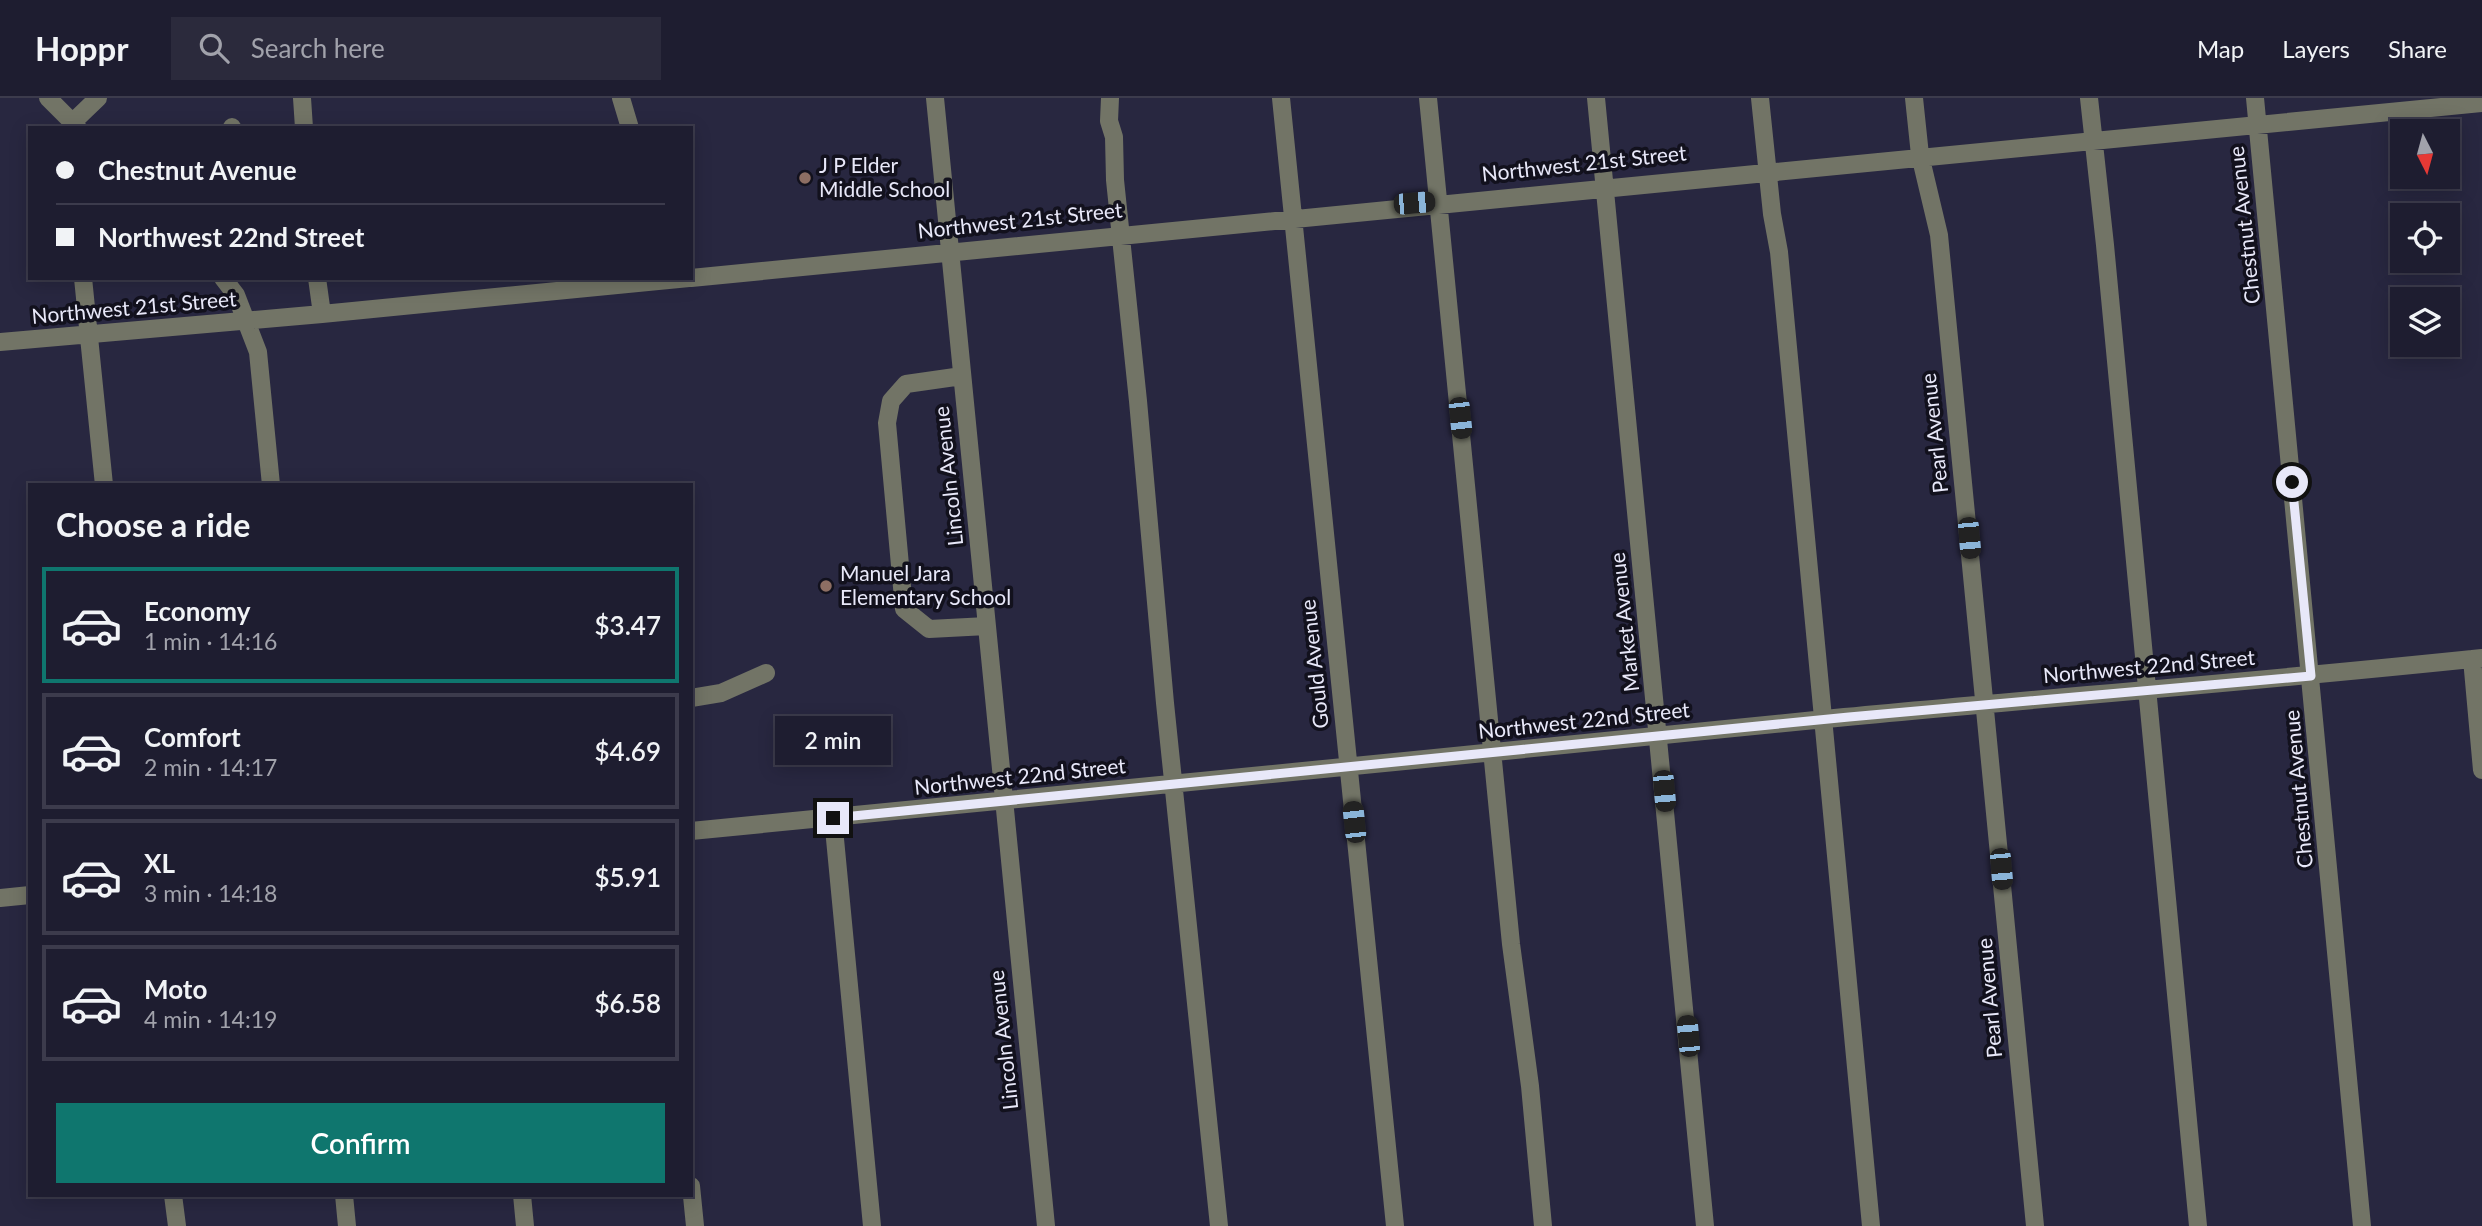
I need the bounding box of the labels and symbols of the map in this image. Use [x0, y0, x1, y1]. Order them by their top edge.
north arrow [2390, 119, 2460, 189]
street label: Northwest 21st Street [1480, 139, 1688, 186]
street label: Chestnut Avenue [2223, 145, 2264, 305]
place label: J P Elder Middle School [819, 152, 950, 201]
marker: J P Elder Middle School [797, 170, 813, 186]
car [1393, 191, 1436, 215]
street label: Northwest 21st Street [916, 196, 1124, 243]
street label: Northwest 21st Street [30, 285, 238, 328]
street label: Pearl Avenue [1915, 372, 1952, 494]
car [1448, 396, 1473, 440]
street label: Lincoln Avenue [928, 405, 967, 547]
route start [2276, 466, 2308, 498]
car [1957, 516, 1982, 560]
street label: Market Avenue [1604, 551, 1643, 693]
place label: Manuel Jara Elementary School [840, 560, 1011, 609]
marker: Manuel Jara Elementary School [818, 578, 834, 594]
street label: Gould Avenue [1294, 598, 1333, 730]
street label: Northwest 22nd Street [2042, 644, 2256, 687]
street label: Northwest 22nd Street [1477, 696, 1691, 743]
street label: Chestnut Avenue [2278, 709, 2317, 869]
callout: 2 min [775, 716, 891, 766]
street label: Northwest 22nd Street [913, 752, 1127, 799]
car [1652, 769, 1677, 813]
car [1342, 800, 1367, 844]
route end [817, 802, 849, 834]
car [1989, 847, 2014, 891]
street label: Pearl Avenue [1971, 937, 2006, 1059]
street label: Lincoln Avenue [983, 969, 1022, 1111]
car [1676, 1014, 1701, 1058]

